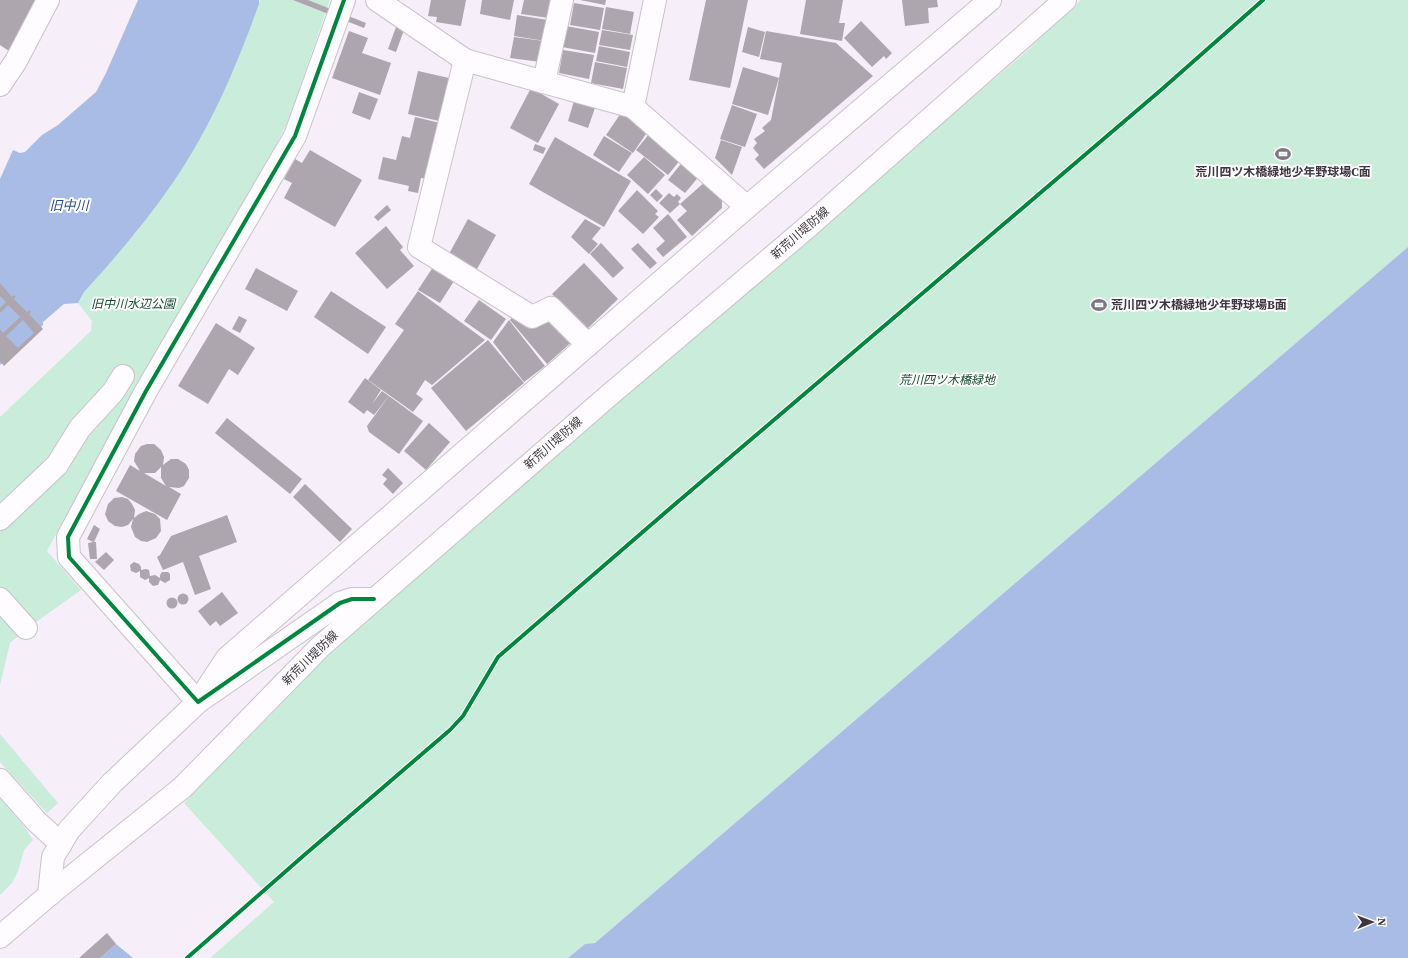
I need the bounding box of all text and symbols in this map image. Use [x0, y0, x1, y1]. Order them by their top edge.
sports icon: 荒川四ツ木橋緑地少年野球場C面 [1274, 145, 1292, 163]
place label: 荒川四ツ木橋緑地少年野球場C面 [1195, 164, 1371, 180]
water label: 旧中川 [49, 197, 90, 214]
street label: 新荒川堤防線 [768, 203, 832, 263]
park label: 旧中川水辺公園 [91, 296, 177, 312]
sports icon: 荒川四ツ木橋緑地少年野球場B面 [1090, 296, 1108, 314]
place label: 荒川四ツ木橋緑地少年野球場B面 [1111, 297, 1287, 313]
park label: 荒川四ツ木橋緑地 [899, 372, 997, 388]
street label: 新荒川堤防線 [521, 413, 585, 473]
street label: 新荒川堤防線 [279, 627, 341, 689]
north arrow [1352, 902, 1392, 942]
text: N [1374, 918, 1389, 926]

